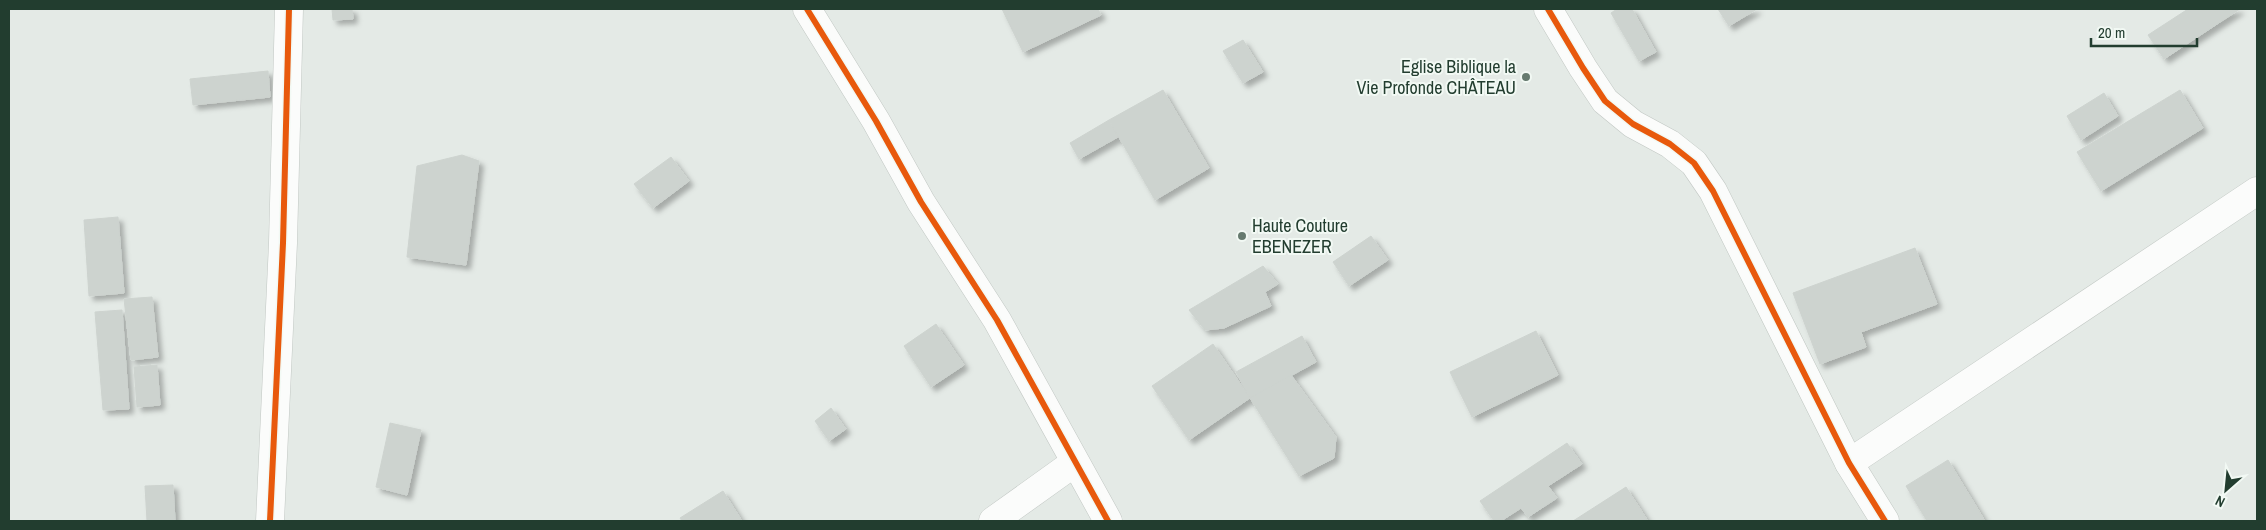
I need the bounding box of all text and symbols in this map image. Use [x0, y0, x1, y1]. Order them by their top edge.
scale bar [2091, 15, 2197, 47]
text: 20 m [2098, 22, 2125, 43]
place label: Eglise Biblique la Vie Profonde CHÂTEAU [1357, 54, 1516, 100]
marker: Eglise Biblique la Vie Profonde CHÂTEAU [1520, 71, 1532, 83]
place label: Haute Couture EBENEZER [1252, 213, 1348, 259]
marker: Haute Couture EBENEZER [1236, 230, 1248, 242]
north arrow [2201, 465, 2251, 515]
text: N [2212, 492, 2228, 511]

